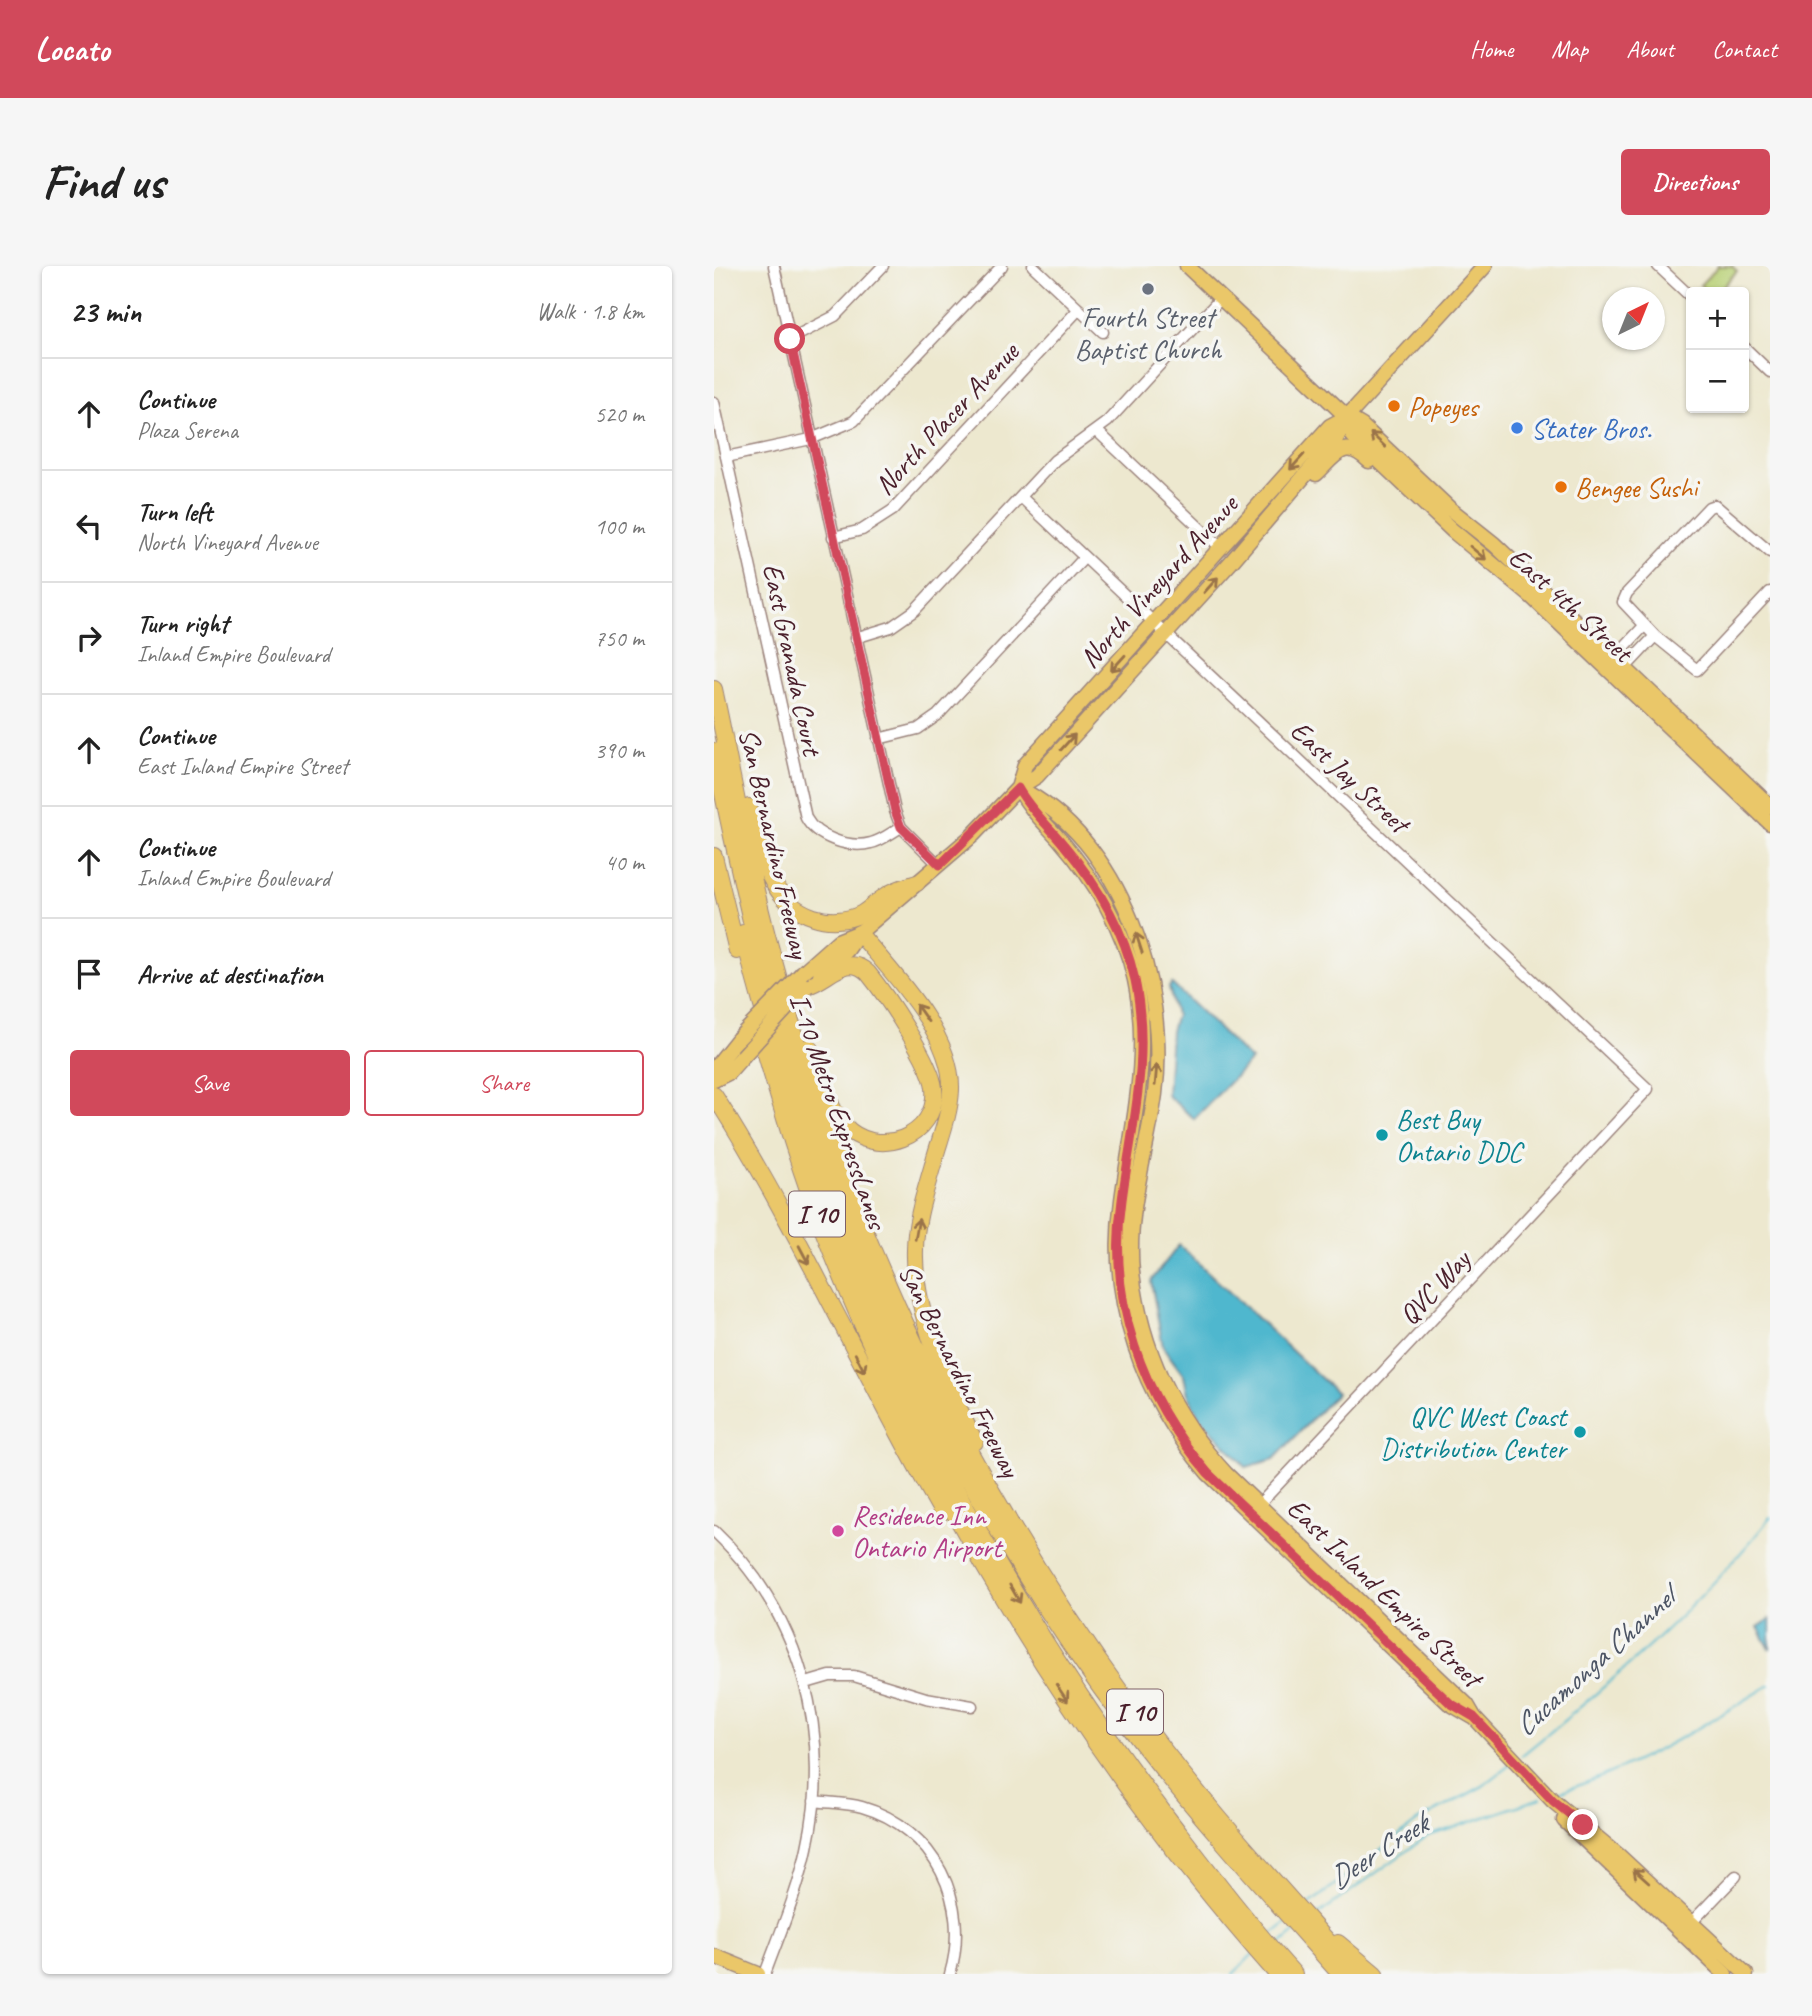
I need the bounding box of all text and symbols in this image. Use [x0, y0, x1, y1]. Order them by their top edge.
text: Locato [35, 28, 109, 70]
text: Home [1470, 34, 1513, 64]
text: Map [1551, 34, 1588, 64]
text: About [1626, 34, 1674, 64]
text: Contact [1712, 34, 1777, 64]
button: Directions [1621, 149, 1770, 215]
text: Find us [42, 151, 164, 213]
marker: Fourth Street Baptist Church [1140, 281, 1156, 297]
north arrow [1602, 287, 1665, 350]
map controls [1686, 287, 1749, 413]
button: + [1686, 287, 1749, 350]
text: 23 min [70, 293, 141, 331]
text: Walk · 1.8 km [536, 297, 644, 326]
place label: Fourth Street Baptist Church [1075, 300, 1223, 367]
route start [774, 323, 805, 354]
street label: North Placer Avenue [867, 333, 1027, 502]
button: − [1686, 350, 1749, 413]
text: Continue [137, 383, 215, 416]
place label: Popeyes [1408, 389, 1480, 424]
icon: ahead [70, 395, 108, 433]
marker: Popeyes [1386, 398, 1402, 414]
text: 520 m [595, 400, 644, 429]
place label: Stater Bros. [1531, 411, 1652, 446]
text: Plaza Serena [137, 416, 238, 445]
marker: Stater Bros. [1509, 420, 1525, 436]
one-way arrow [1369, 432, 1386, 449]
one-way arrow [1289, 453, 1305, 471]
place label: Bengee Sushi [1575, 470, 1701, 505]
marker: Bengee Sushi [1553, 479, 1569, 495]
street label: North Vineyard Avenue [1072, 486, 1246, 675]
text: Turn left [137, 495, 212, 528]
icon: left [70, 507, 108, 545]
text: 100 m [595, 512, 644, 541]
text: North Vineyard Avenue [137, 528, 318, 557]
street label: East 4th Street [1502, 540, 1642, 671]
one-way arrow [1469, 545, 1487, 561]
street label: East Granada Court [755, 560, 830, 761]
one-way arrow [1203, 576, 1219, 594]
text: Turn right [137, 607, 228, 640]
icon: right [70, 619, 108, 657]
text: 750 m [595, 624, 644, 653]
text: Inland Empire Boulevard [137, 640, 330, 669]
one-way arrow [1110, 654, 1127, 671]
street label: East Jay Street [1283, 713, 1419, 843]
text: Continue [137, 719, 215, 752]
street label: San Bernardino Freeway [731, 725, 818, 963]
icon: ahead [70, 731, 108, 769]
one-way arrow [1060, 734, 1077, 751]
text: 390 m [595, 736, 644, 765]
text: East Inland Empire Street [137, 752, 348, 781]
text: Continue [137, 831, 215, 864]
icon: ahead [70, 843, 108, 881]
text: 40 m [605, 848, 644, 877]
text: Inland Empire Boulevard [137, 864, 330, 893]
one-way arrow [1132, 932, 1144, 954]
icon: arrive [70, 955, 108, 993]
text: Arrive at destination [137, 958, 323, 991]
street label: I-10 Metro ExpressLanes [782, 989, 896, 1236]
one-way arrow [915, 1004, 929, 1023]
button: Save [70, 1050, 350, 1116]
button: Share [364, 1050, 644, 1116]
one-way arrow [1150, 1064, 1163, 1087]
place label: Best Buy Ontario DDC [1396, 1102, 1525, 1169]
marker: Best Buy Ontario DDC [1374, 1127, 1390, 1143]
road number: I 10 [789, 1191, 845, 1236]
one-way arrow [911, 1218, 924, 1241]
street label: QVC Way [1391, 1241, 1479, 1332]
one-way arrow [797, 1244, 811, 1265]
street label: San Bernardino Freeway [891, 1258, 1029, 1485]
one-way arrow [853, 1352, 867, 1373]
place label: QVC West Coast Distribution Center [1380, 1399, 1569, 1466]
marker: QVC West Coast Distribution Center [1572, 1424, 1588, 1440]
street label: East Inland Empire Street [1280, 1490, 1492, 1697]
place label: Residence Inn Ontario Airport [852, 1498, 1004, 1565]
marker: Residence Inn Ontario Airport [830, 1523, 846, 1539]
water label: Cucamonga Channel [1506, 1573, 1689, 1744]
one-way arrow [1008, 1583, 1022, 1603]
one-way arrow [1055, 1683, 1069, 1702]
road number: I 10 [1107, 1690, 1163, 1735]
water label: Deer Creek [1321, 1802, 1440, 1897]
route end [1567, 1809, 1598, 1840]
one-way arrow [1633, 1868, 1650, 1885]

